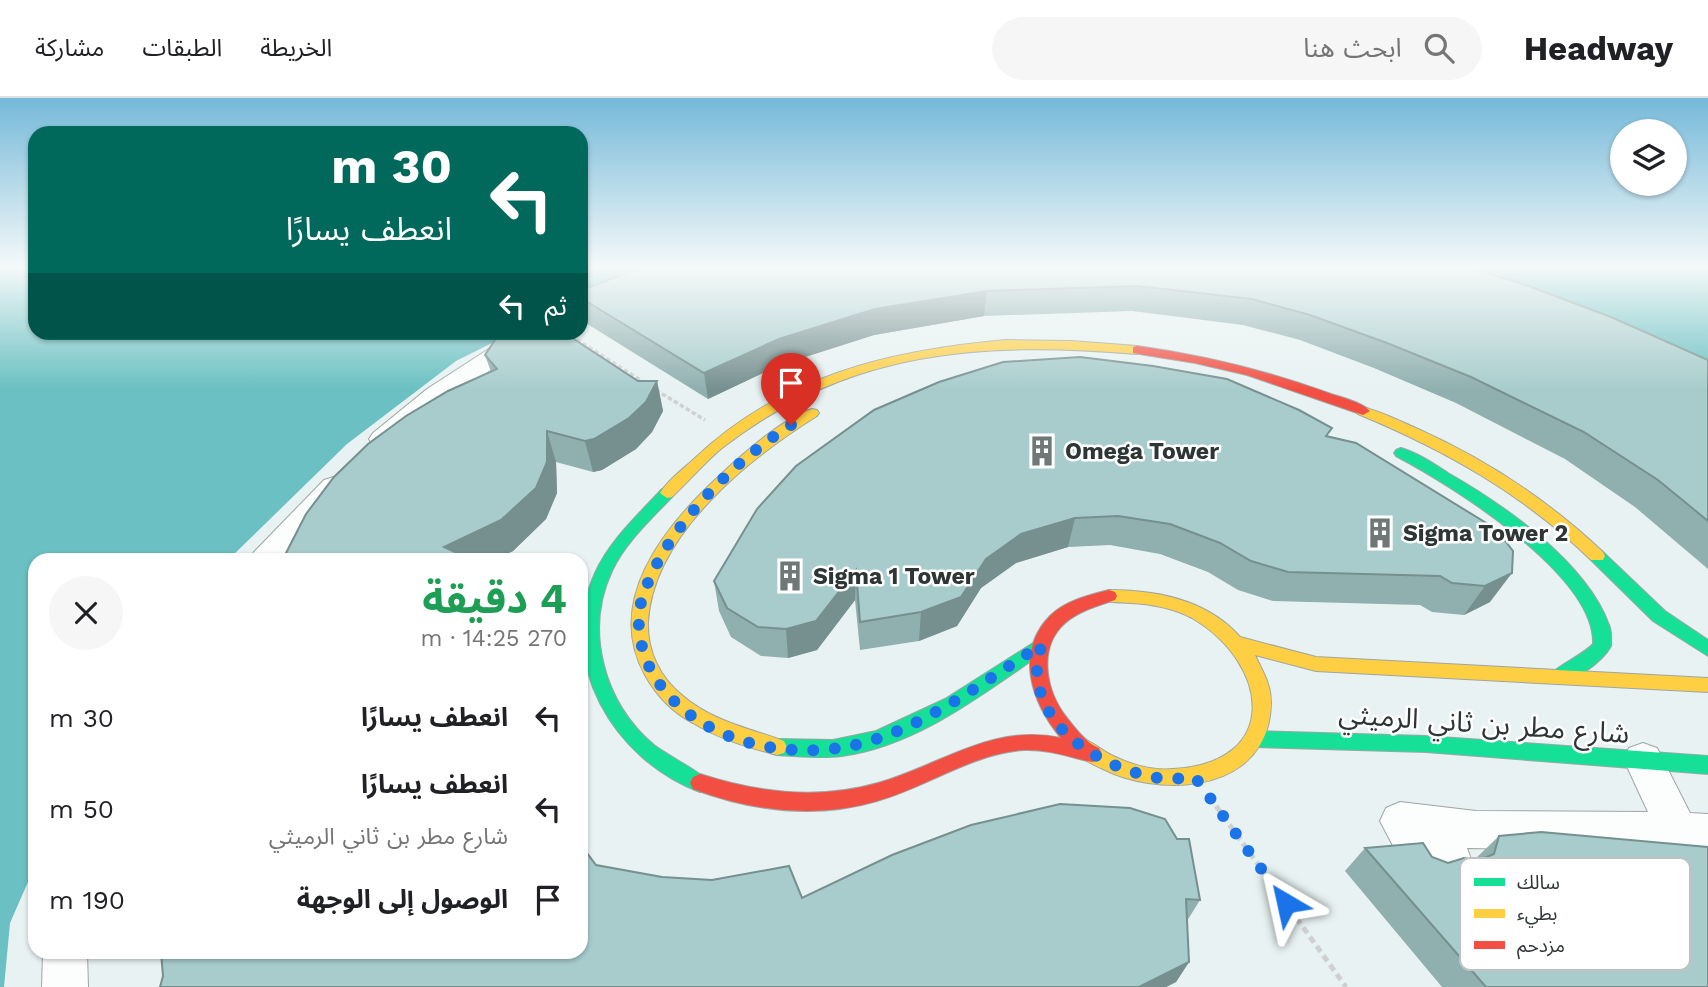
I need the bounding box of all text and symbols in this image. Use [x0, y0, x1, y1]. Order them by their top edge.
search box [992, 17, 1482, 80]
icon: search [1420, 29, 1458, 67]
text: Headway [1524, 29, 1673, 68]
text: ابحث هنا [1303, 33, 1402, 63]
text: مشاركة [35, 34, 104, 62]
text: الطبقات [142, 34, 222, 62]
text: الخريطة [260, 34, 332, 62]
map controls [1610, 119, 1687, 196]
button: layers [1610, 119, 1687, 196]
text: 30 m [331, 137, 452, 195]
icon: left [476, 154, 567, 245]
text: انعطف يسارًا [286, 210, 452, 248]
icon: left [493, 287, 531, 325]
text: ثم [545, 291, 567, 321]
pin [761, 353, 821, 425]
icon: arrive [772, 364, 810, 402]
building icon: Omega Tower [1025, 434, 1059, 468]
place label: Omega Tower [1065, 438, 1219, 465]
building icon: Sigma Tower 2 [1363, 516, 1397, 550]
place label: Sigma Tower 2 [1403, 520, 1568, 547]
building icon: Sigma 1 Tower [773, 559, 807, 593]
place label: Sigma 1 Tower [813, 563, 975, 590]
text: 4 دقيقة [422, 574, 567, 623]
button: close [49, 576, 123, 650]
text: 270 m · 14:25 [420, 625, 567, 652]
street label: شارع مطر بن ثاني الرميثي [1337, 697, 1630, 755]
icon: left [529, 699, 567, 737]
text: انعطف يسارًا [361, 702, 508, 732]
text: 30 m [49, 703, 114, 733]
text: انعطف يسارًا [361, 769, 508, 799]
icon: left [529, 790, 567, 828]
text: 50 m [49, 794, 114, 824]
text: شارع مطر بن ثاني الرميثي [269, 823, 508, 850]
legend [1460, 858, 1690, 970]
position arrow [1249, 866, 1323, 940]
text: سالك [1517, 871, 1560, 894]
icon: arrive [529, 881, 567, 919]
text: الوصول إلى الوجهة [297, 884, 508, 914]
text: 190 m [49, 885, 125, 915]
text: بطيء [1517, 902, 1557, 928]
text: مزدحم [1517, 934, 1565, 960]

